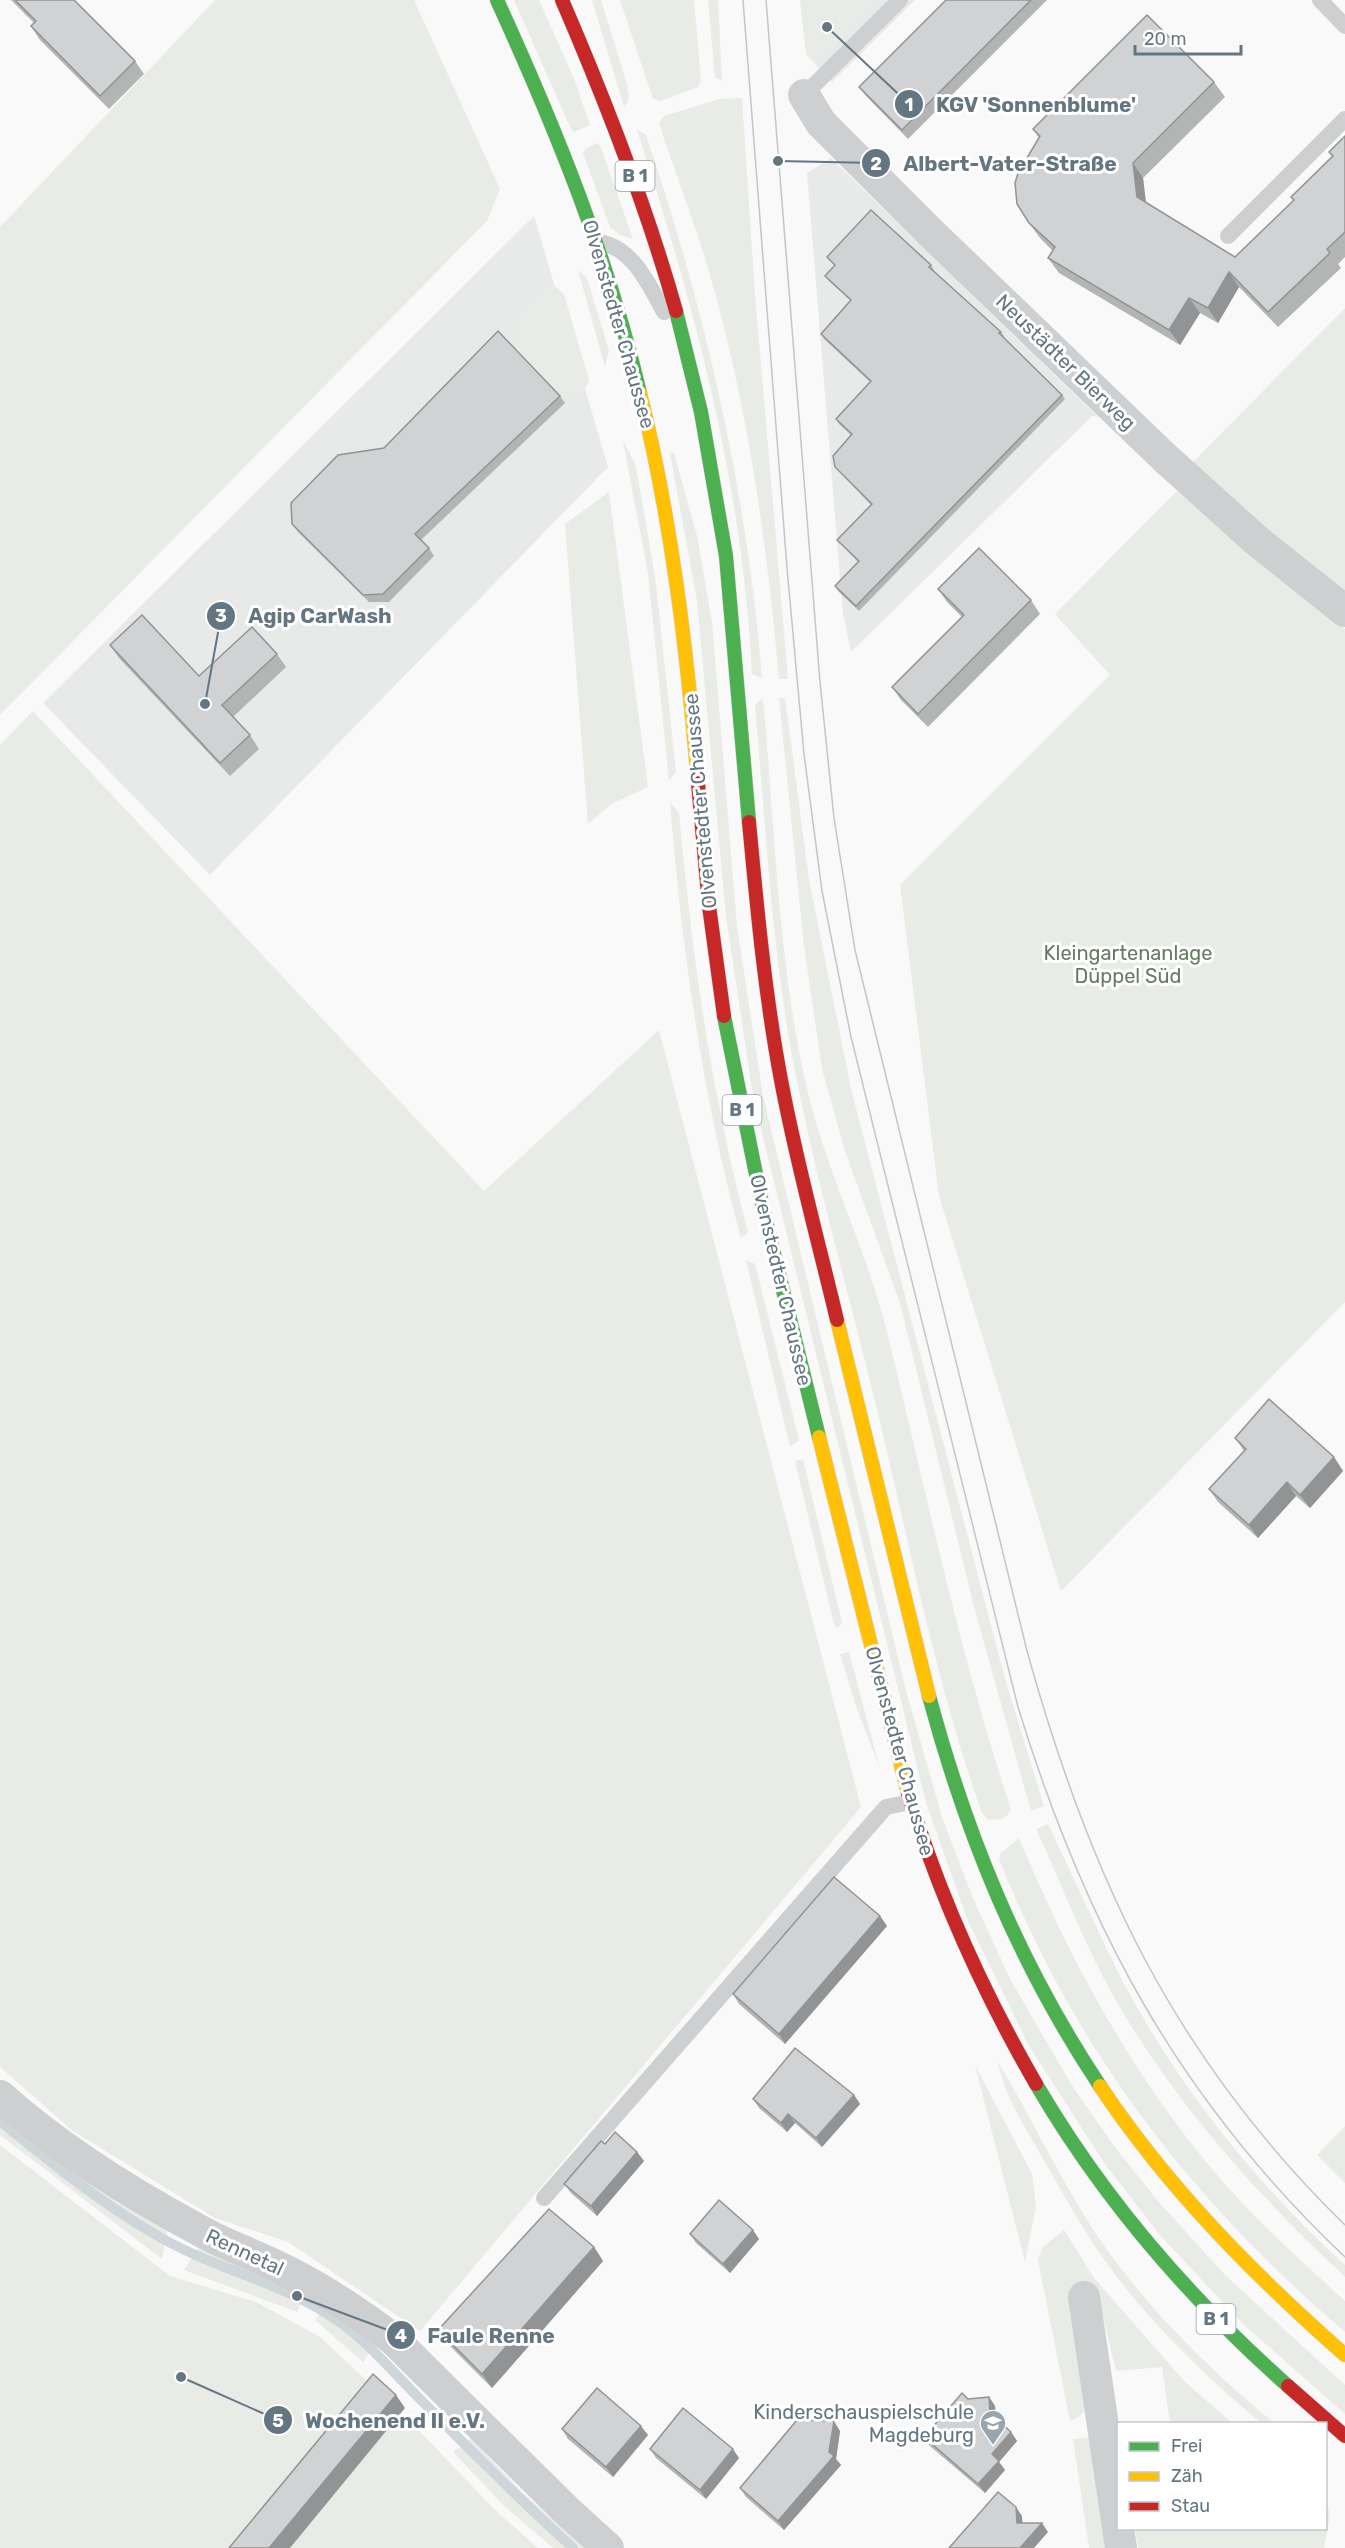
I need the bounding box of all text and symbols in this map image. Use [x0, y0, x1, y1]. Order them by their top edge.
scale bar [1135, 18, 1242, 56]
text: 20 m [1144, 28, 1186, 50]
callout: KGV 'Sonnenblume' [894, 85, 1149, 124]
text: KGV 'Sonnenblume' [936, 92, 1136, 117]
text: 1 [905, 94, 913, 116]
callout: Albert-Vater-Straße [861, 144, 1129, 183]
text: Albert-Vater-Straße [903, 151, 1117, 176]
text: 2 [870, 153, 882, 175]
road number: B 1 [616, 161, 654, 191]
street label: Olvenstedter Chaussee [578, 217, 660, 431]
street label: Neustädter Bierweg [991, 289, 1141, 435]
callout: Agip CarWash [206, 596, 403, 635]
text: Agip CarWash [248, 603, 392, 628]
text: 3 [215, 605, 227, 627]
street label: Olvenstedter Chaussee [679, 692, 721, 910]
park label: Kleingartenanlage Düppel Süd [1044, 941, 1212, 988]
road number: B 1 [722, 1095, 762, 1125]
street label: Olvenstedter Chaussee [745, 1172, 817, 1388]
street label: Olvenstedter Chaussee [860, 1644, 940, 1858]
street label: Rennetal [202, 2224, 288, 2280]
road number: B 1 [1196, 2304, 1236, 2334]
callout: Faule Renne [386, 2316, 567, 2355]
text: Faule Renne [427, 2323, 555, 2348]
text: 4 [395, 2325, 407, 2347]
place label: Kinderschauspielschule Magdeburg [753, 2400, 974, 2447]
callout: Wochenend II e.V. [263, 2401, 497, 2440]
text: Wochenend II e.V. [305, 2408, 485, 2433]
school or university icon: Kinderschauspielschule Magdeburg [978, 2408, 1008, 2446]
text: 5 [272, 2410, 284, 2432]
legend [1117, 2422, 1327, 2530]
text: Frei [1171, 2435, 1202, 2457]
text: Zäh [1171, 2465, 1203, 2487]
text: Stau [1171, 2495, 1210, 2517]

